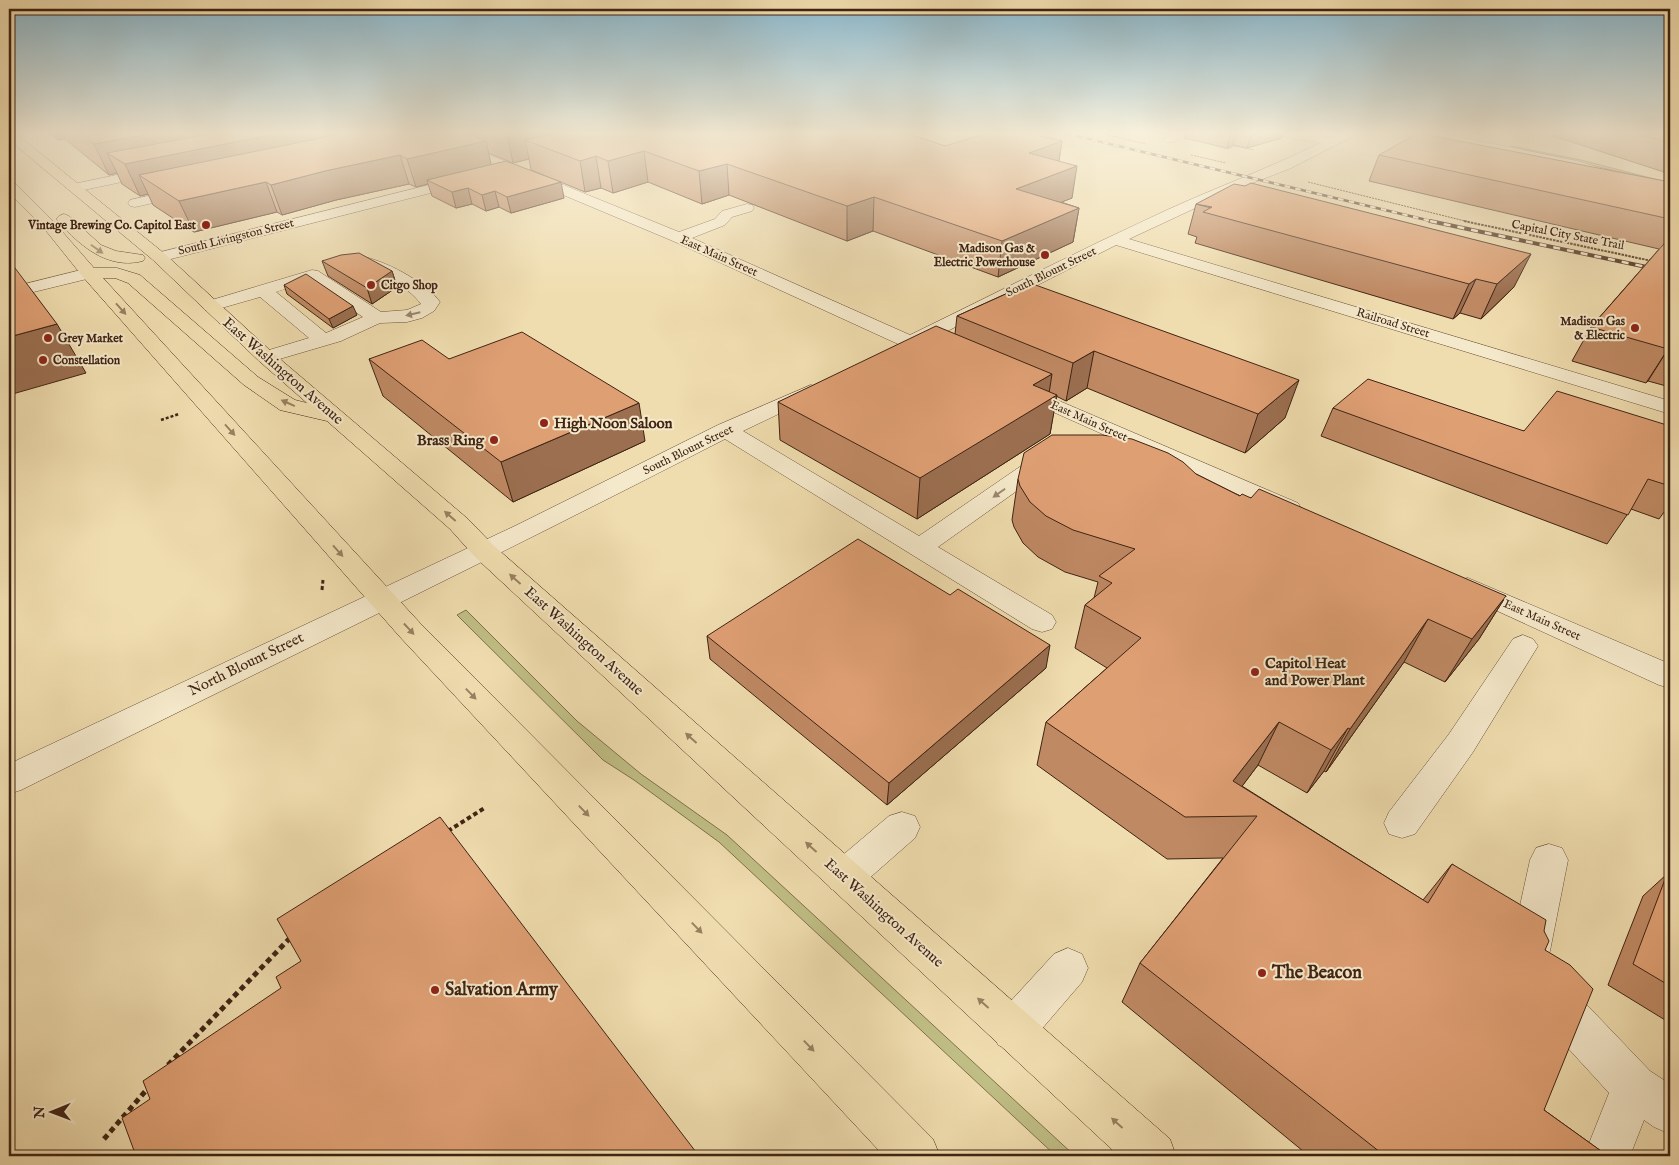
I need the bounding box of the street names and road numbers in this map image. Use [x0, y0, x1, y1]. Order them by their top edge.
street label: South Livingston Street [177, 215, 295, 259]
street label: Capital City State Trail [1510, 217, 1626, 254]
street label: East Main Street [678, 232, 760, 280]
street label: South Blount Street [1003, 244, 1099, 300]
street label: Railroad Street [1355, 305, 1431, 341]
street label: East Washington Avenue [219, 313, 347, 429]
street label: East Main Street [1048, 397, 1130, 445]
street label: South Blount Street [640, 422, 736, 478]
street label: East Washington Avenue [520, 582, 648, 700]
street label: East Main Street [1501, 596, 1583, 644]
street label: North Blount Street [185, 628, 307, 700]
street label: East Washington Avenue [820, 854, 948, 972]

